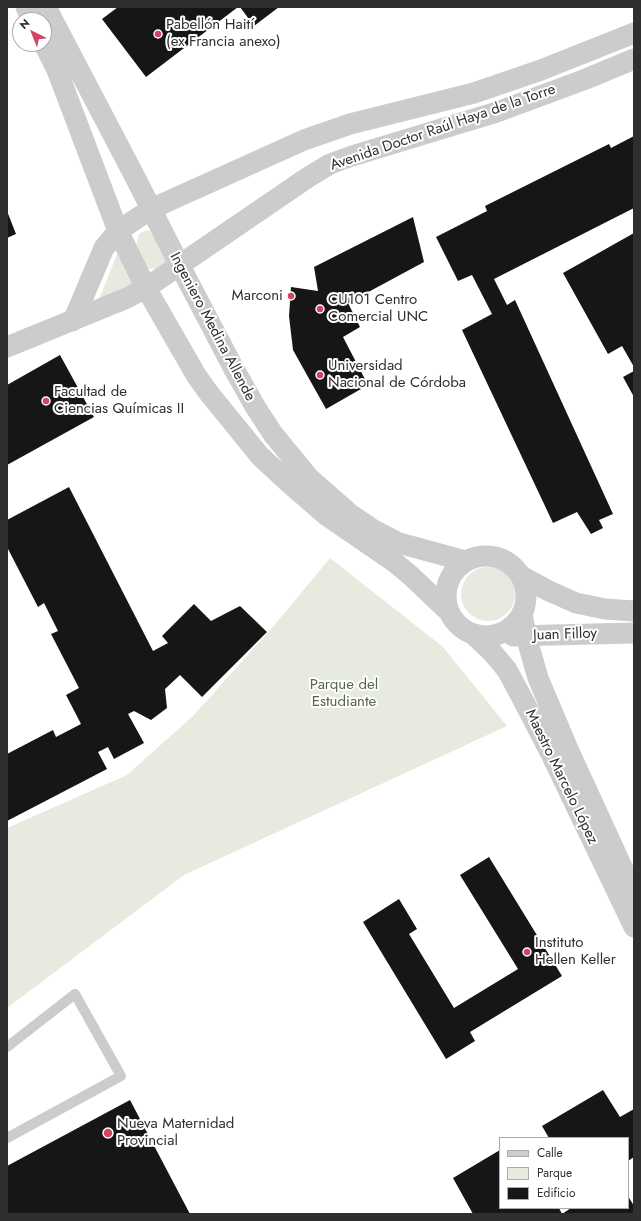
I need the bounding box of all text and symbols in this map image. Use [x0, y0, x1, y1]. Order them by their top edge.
north arrow [12, 12, 52, 52]
text: N [16, 15, 33, 33]
place label: Pabellón Haití (ex Francia anexo) [166, 16, 281, 51]
marker: Pabellón Haití (ex Francia anexo) [153, 29, 163, 39]
street label: Avenida Doctor Raúl Haya de la Torre [328, 81, 558, 175]
street label: Ingeniero Medina Allende [165, 250, 259, 404]
place label: Marconi [232, 287, 283, 305]
marker: Marconi [286, 291, 296, 301]
place label: CU101 Centro Comercial UNC [328, 291, 428, 326]
marker: CU101 Centro Comercial UNC [315, 304, 325, 314]
place label: Universidad Nacional de Córdoba [328, 357, 466, 392]
marker: Universidad Nacional de Córdoba [315, 370, 325, 380]
place label: Facultad de Ciencias Químicas II [54, 383, 184, 418]
marker: Facultad de Ciencias Químicas II [41, 396, 51, 406]
street label: Juan Filloy [533, 625, 597, 645]
park label: Parque del Estudiante [310, 676, 378, 711]
street label: Maestro Marcelo López [521, 707, 601, 847]
place label: Instituto Hellen Keller [535, 934, 616, 969]
marker: Instituto Hellen Keller [522, 947, 532, 957]
place label: Nueva Maternidad Provincial [117, 1115, 234, 1150]
marker: Nueva Maternidad Provincial [102, 1127, 114, 1139]
legend [499, 1137, 629, 1209]
text: Calle [537, 1144, 563, 1162]
text: Parque [537, 1164, 572, 1182]
text: Edificio [537, 1184, 576, 1202]

